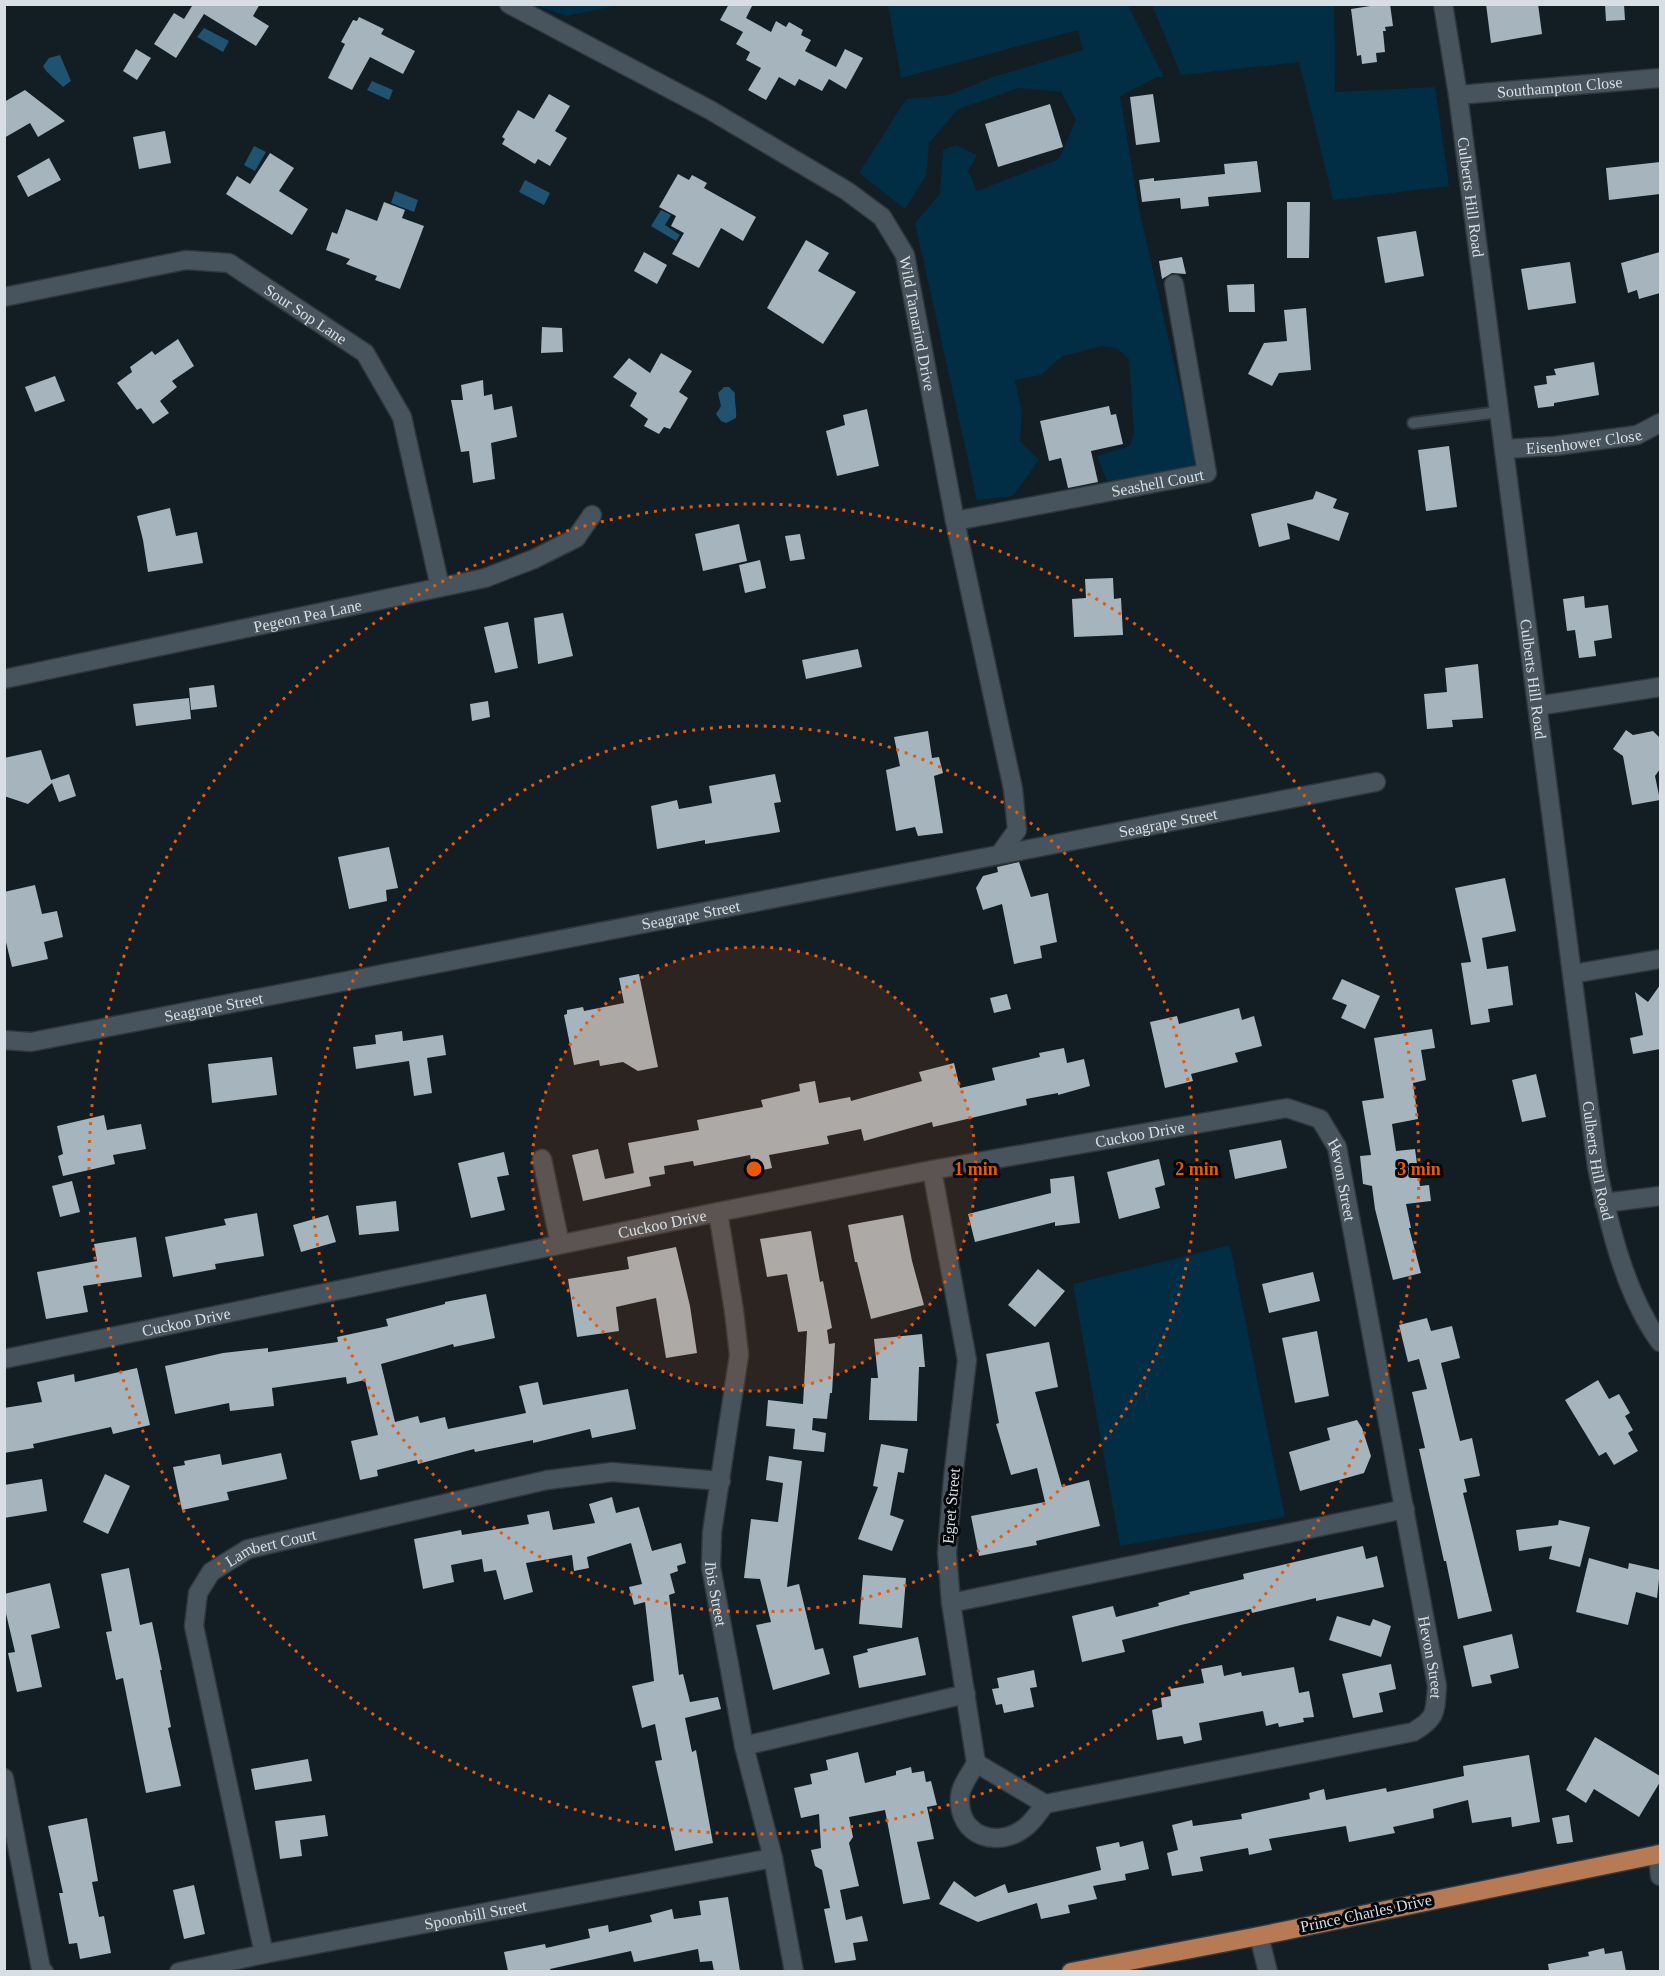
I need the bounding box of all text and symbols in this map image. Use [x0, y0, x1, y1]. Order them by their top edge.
street label: Southampton Close [1496, 73, 1623, 100]
street label: Culberts Hill Road [1455, 136, 1487, 258]
street label: Wild Tamarind Drive [897, 255, 939, 392]
street label: Sour Sop Lane [262, 281, 350, 347]
street label: Eisenhower Close [1525, 426, 1645, 456]
street label: Seashell Court [1110, 465, 1206, 500]
street label: Pegeon Pea Lane [252, 596, 363, 635]
street label: Culberts Hill Road [1518, 618, 1550, 740]
street label: Seagrape Street [1117, 804, 1219, 840]
street label: Seagrape Street [640, 897, 742, 932]
street label: Seagrape Street [163, 989, 265, 1025]
street label: Culberts Hill Road [1580, 1100, 1617, 1222]
street label: Cuckoo Drive [1094, 1118, 1186, 1150]
street label: Hevon Street [1325, 1135, 1359, 1223]
centre of rings [744, 1159, 764, 1179]
text: 1 min [954, 1159, 998, 1179]
text: 2 min [1175, 1159, 1219, 1179]
text: 3 min [1397, 1159, 1441, 1179]
street label: Cuckoo Drive [616, 1206, 708, 1241]
street label: Cuckoo Drive [140, 1304, 232, 1339]
street label: Egret Street [939, 1467, 964, 1545]
street label: Lambert Court [222, 1525, 318, 1570]
street label: Ibis Street [703, 1561, 730, 1628]
street label: Hevon Street [1416, 1614, 1446, 1700]
street label: Prince Charles Drive [1299, 1891, 1433, 1935]
street label: Spoonbill Street [423, 1896, 528, 1932]

